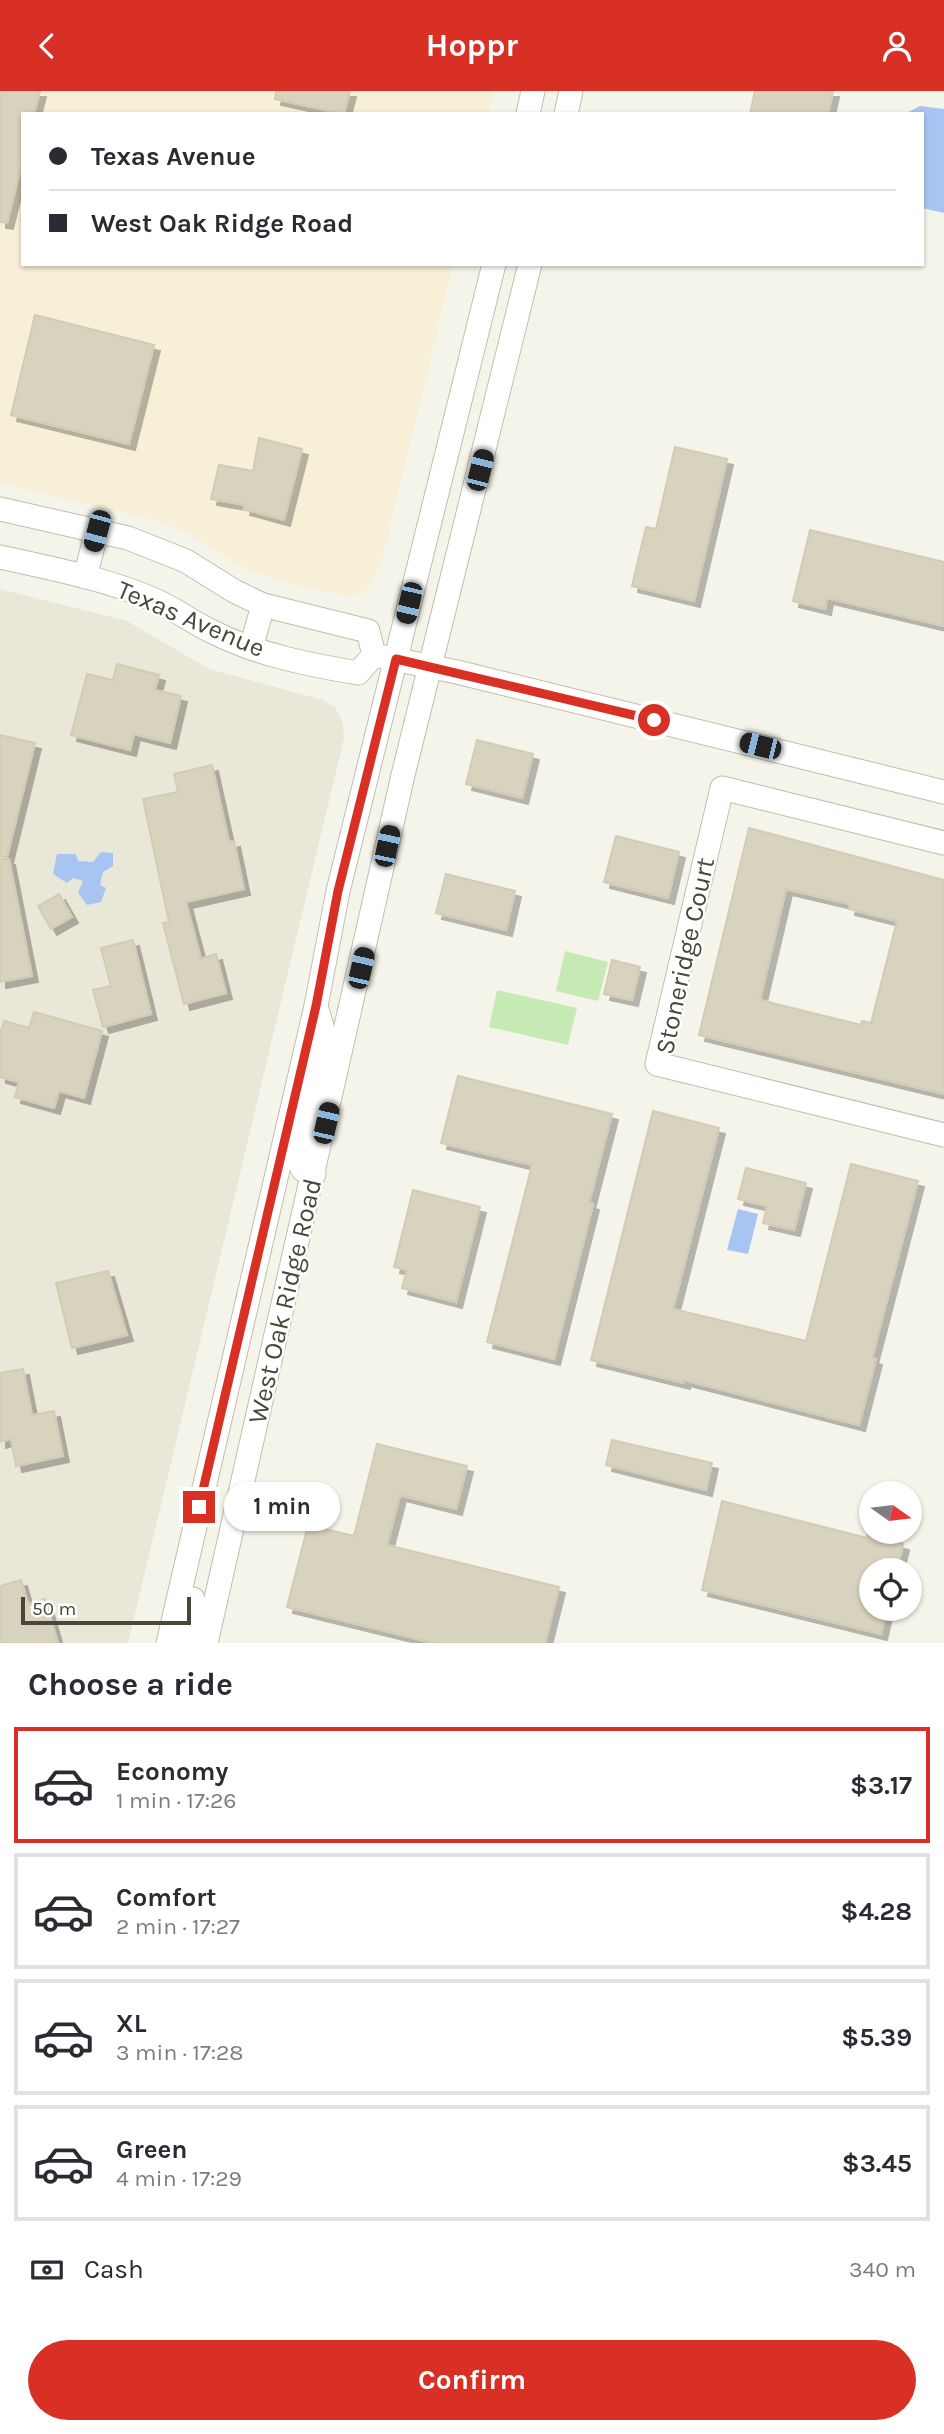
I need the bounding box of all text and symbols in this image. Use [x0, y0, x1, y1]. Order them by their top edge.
icon: back [28, 27, 66, 65]
text: Hoppr [426, 27, 518, 64]
icon: person [878, 27, 916, 65]
text: Texas Avenue [91, 141, 256, 172]
text: West Oak Ridge Road [91, 208, 353, 239]
car [465, 447, 496, 493]
car [82, 508, 113, 554]
street label: Texas Avenue [112, 574, 270, 664]
car [395, 580, 424, 626]
route start [638, 704, 670, 736]
car [738, 731, 783, 761]
car [373, 823, 402, 869]
street label: Stoneridge Court [649, 854, 721, 1057]
car [347, 945, 376, 991]
car [312, 1100, 341, 1146]
street label: West Oak Ridge Road [242, 1176, 328, 1426]
north arrow [859, 1481, 922, 1543]
map controls [859, 1481, 922, 1621]
callout: 1 min [224, 1483, 339, 1531]
route end [183, 1491, 215, 1523]
text: 1 min [253, 1493, 311, 1520]
button: locate [859, 1558, 922, 1621]
scale bar [21, 1594, 191, 1626]
text: 50 m [32, 1598, 76, 1620]
text: Choose a ride [28, 1666, 233, 1703]
icon: car [32, 1754, 95, 1817]
text: Economy [116, 1756, 228, 1787]
text: $3.17 [850, 1770, 912, 1801]
text: 1 min · 17:26 [116, 1787, 237, 1814]
icon: car [32, 1880, 95, 1943]
text: Comfort [116, 1882, 217, 1913]
text: $4.28 [840, 1896, 912, 1927]
text: 2 min · 17:27 [116, 1913, 240, 1940]
icon: car [32, 2006, 95, 2069]
text: XL [116, 2008, 147, 2039]
text: $5.39 [841, 2022, 912, 2053]
text: 3 min · 17:28 [116, 2039, 244, 2066]
icon: car [32, 2132, 95, 2195]
text: Green [116, 2134, 188, 2165]
text: $3.45 [842, 2148, 912, 2179]
text: 4 min · 17:29 [116, 2165, 242, 2192]
icon: cash [28, 2251, 66, 2289]
text: Cash [84, 2254, 144, 2285]
text: 340 m [849, 2256, 916, 2283]
button: Confirm [28, 2340, 916, 2420]

